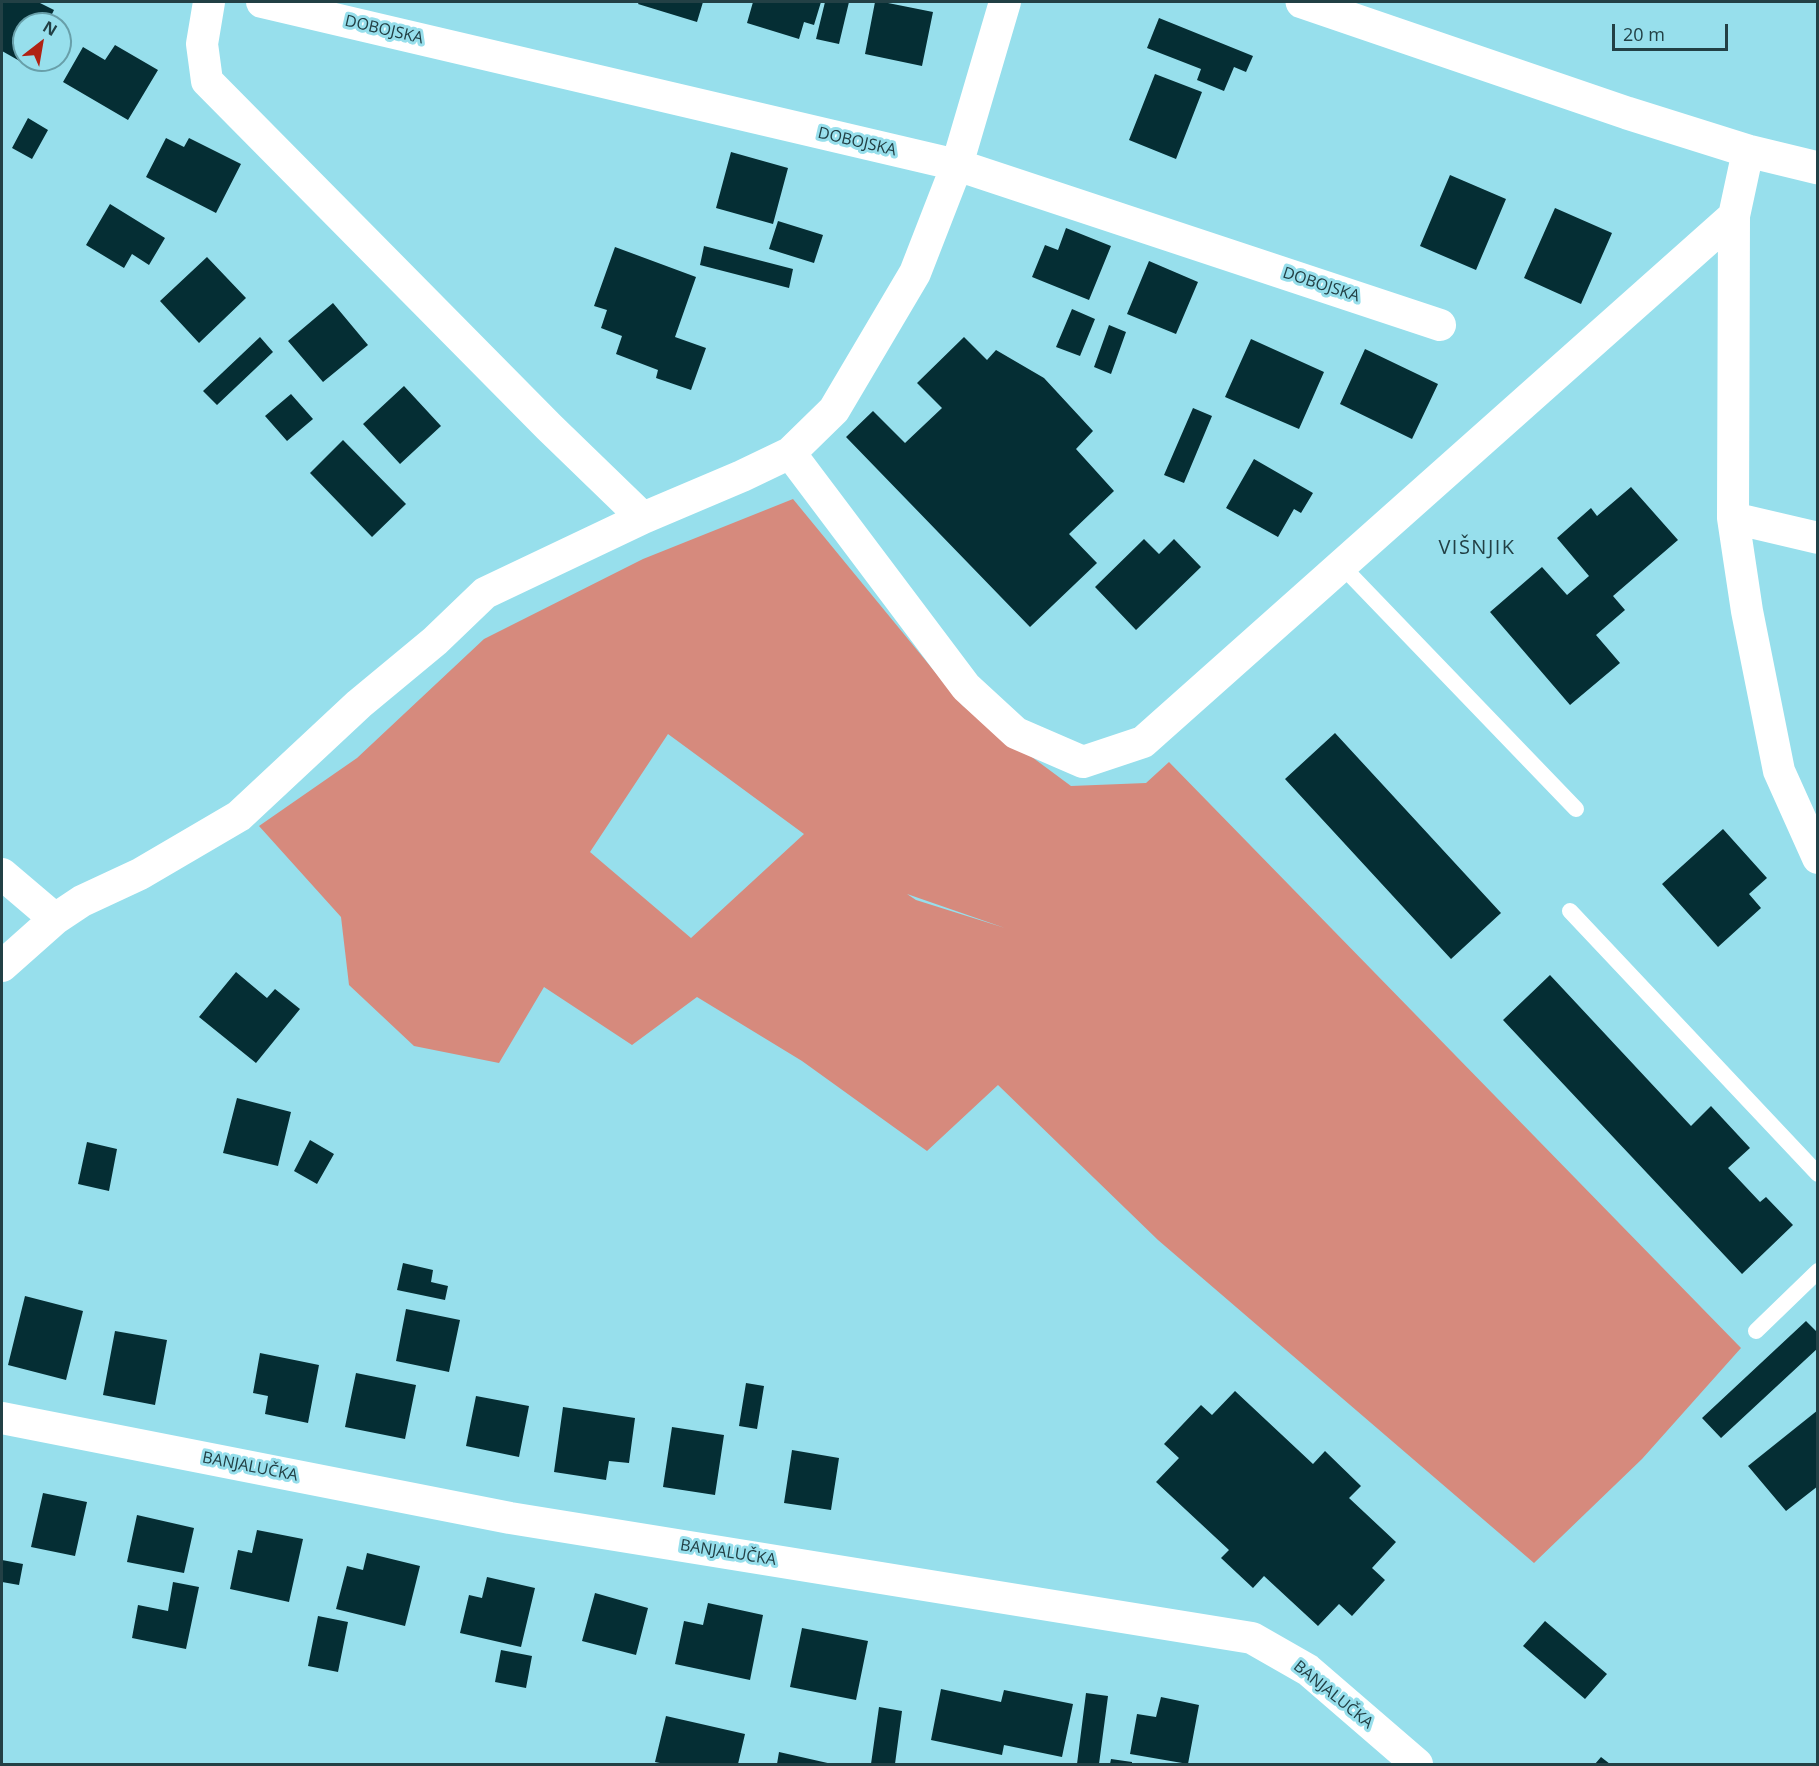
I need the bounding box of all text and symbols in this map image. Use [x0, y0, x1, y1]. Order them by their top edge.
north arrow [12, 12, 72, 72]
street label: DOBOJSKA [343, 12, 425, 48]
scale bar [1615, 12, 1730, 50]
text: N [39, 16, 61, 41]
text: 20 m [1623, 22, 1665, 46]
street label: DOBOJSKA [816, 124, 898, 160]
street label: DOBOJSKA [1280, 264, 1362, 306]
district label: VIŠNJIK [1438, 536, 1516, 560]
street label: BANJALUČKA [201, 1448, 299, 1486]
street label: BANJALUČKA [679, 1536, 777, 1570]
street label: BANJALUČKA [1289, 1657, 1377, 1733]

